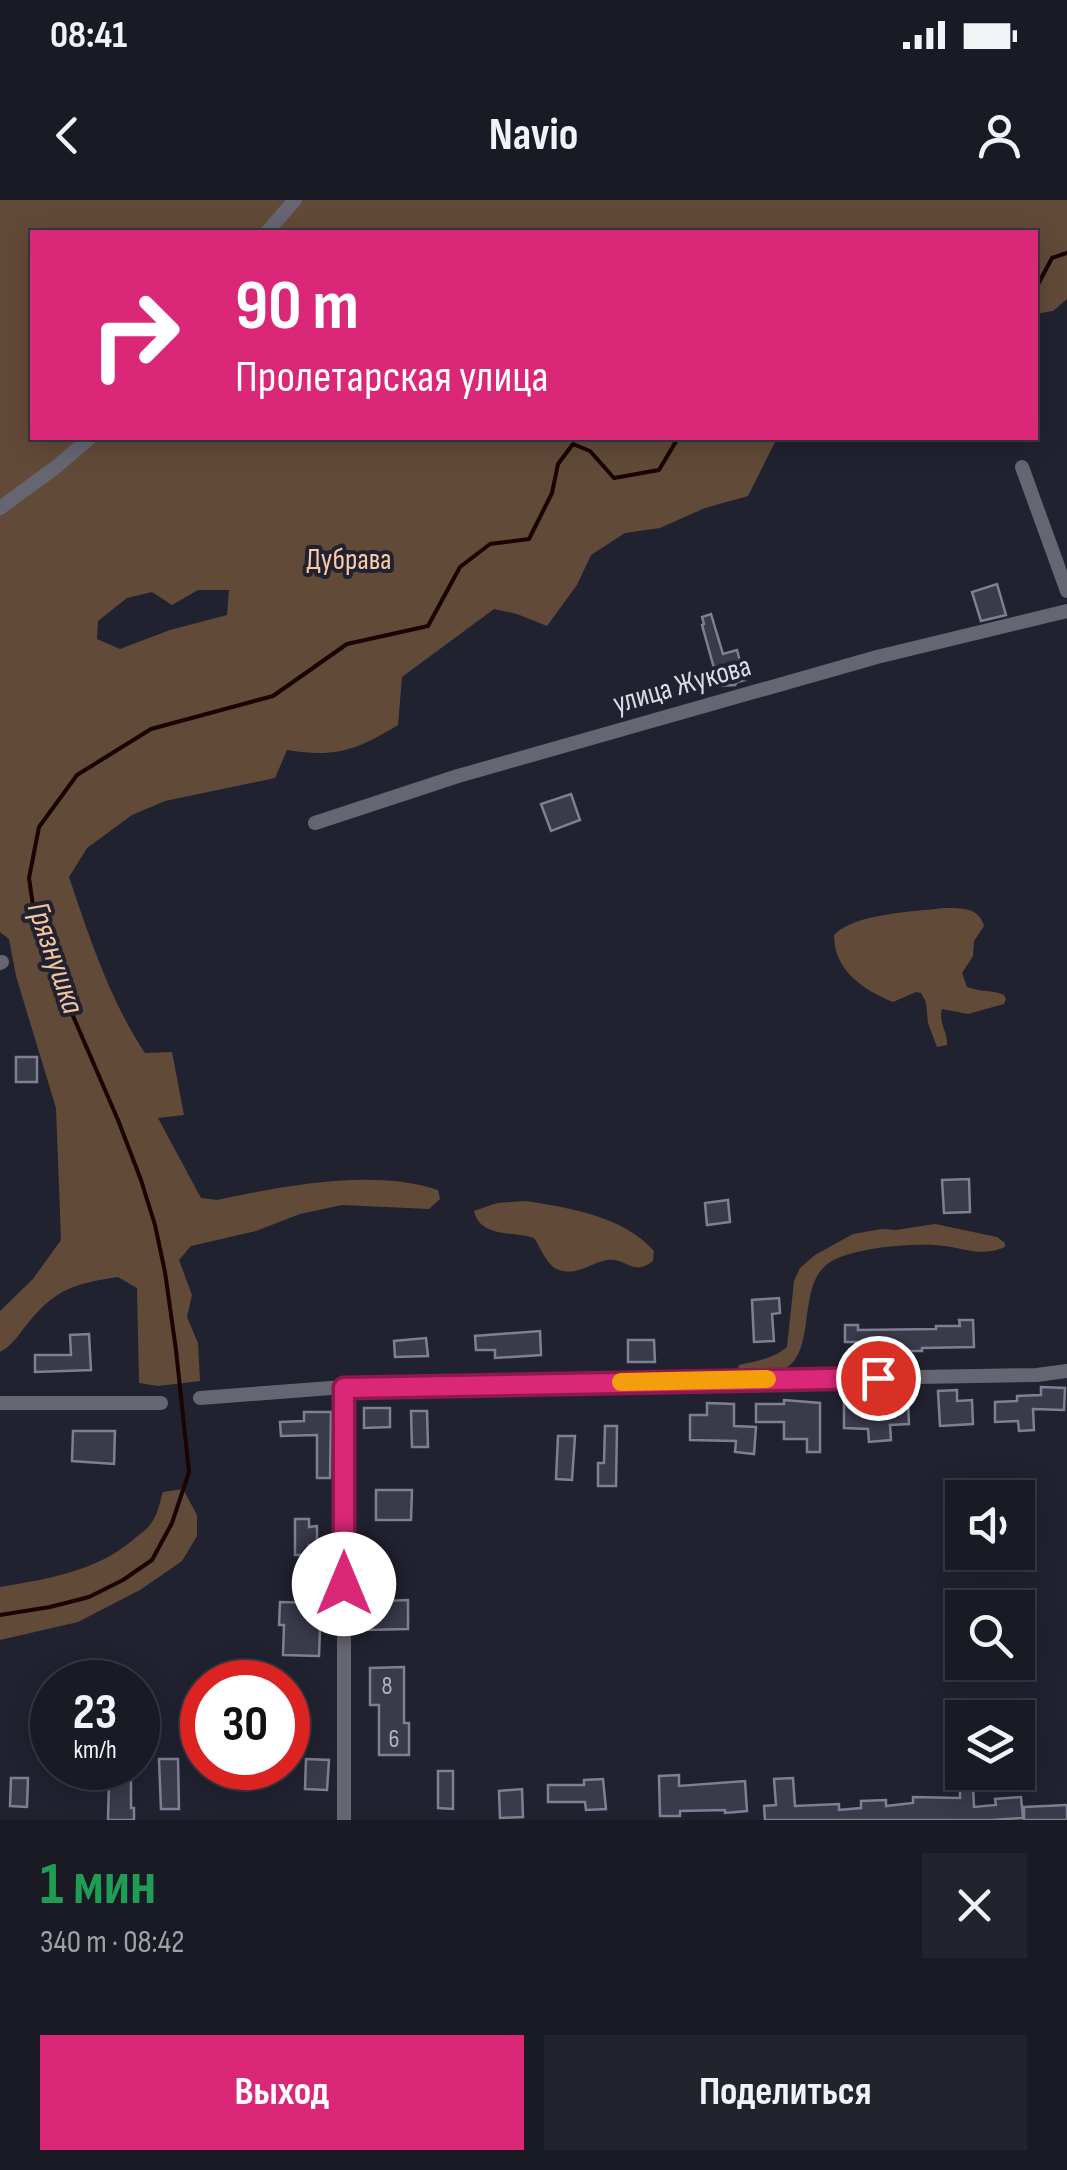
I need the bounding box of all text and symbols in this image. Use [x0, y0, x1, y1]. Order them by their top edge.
text: 08:41 [50, 13, 127, 58]
icon: back [40, 108, 95, 163]
text: Navio [489, 108, 578, 163]
icon: person [972, 108, 1027, 163]
text: 90 m [235, 265, 359, 349]
icon: right [70, 270, 200, 400]
text: Пролетарская улица [235, 350, 548, 405]
park label: Дубрава [306, 542, 392, 578]
street label: улица Жукова [609, 648, 755, 722]
water label: Грязнушка [18, 897, 92, 1019]
pin [836, 1336, 921, 1421]
icon: arrive [851, 1351, 906, 1406]
map controls [945, 1480, 1035, 1790]
button: sound [945, 1480, 1035, 1570]
position arrow [292, 1532, 396, 1636]
button: search [945, 1590, 1035, 1680]
speed limit sign: 30 [180, 1660, 310, 1790]
house number: 8 [382, 1671, 392, 1702]
text: 23 [73, 1683, 117, 1743]
button: layers [945, 1700, 1035, 1790]
house number: 6 [389, 1724, 399, 1755]
text: km/h [73, 1735, 117, 1766]
text: 1 мин [40, 1849, 156, 1921]
button: close [922, 1853, 1027, 1958]
text: 340 m · 08:42 [40, 1923, 184, 1962]
button: Выход [40, 2035, 524, 2150]
button: Поделиться [544, 2035, 1027, 2150]

